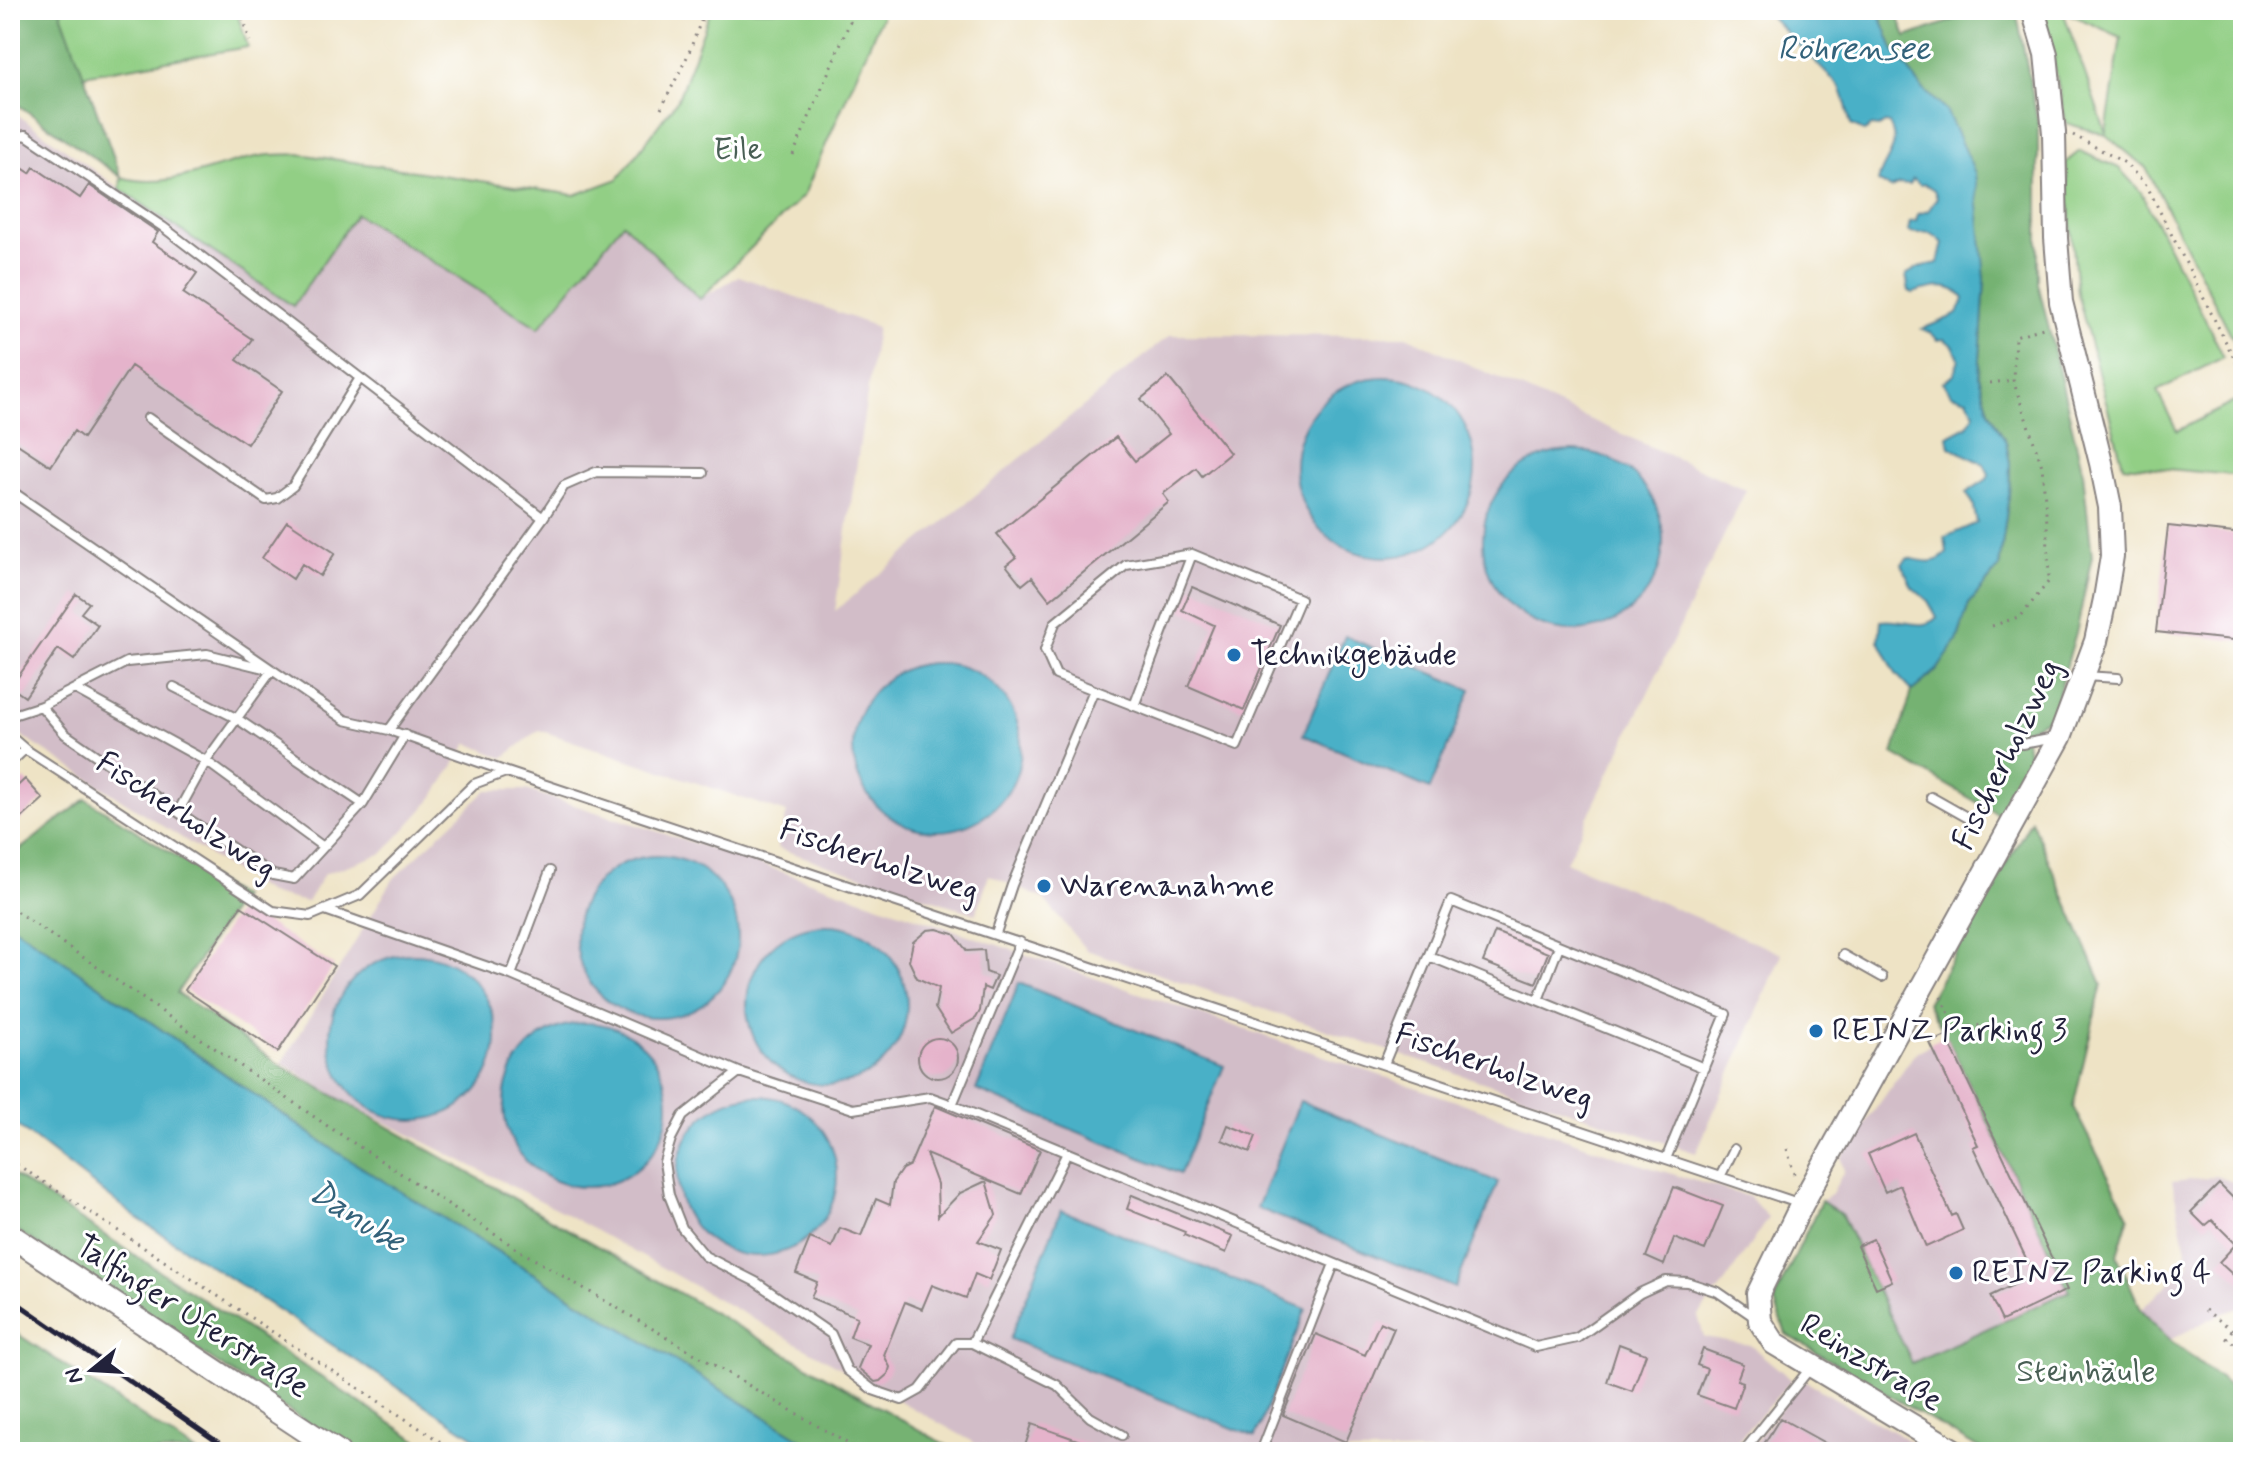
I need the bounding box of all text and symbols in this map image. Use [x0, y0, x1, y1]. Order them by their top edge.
water label: Röhrensee [1778, 27, 1931, 72]
park label: Eile [713, 129, 763, 171]
place label: Technikgebäude [1250, 634, 1457, 678]
marker: Technikgebäude [1225, 646, 1243, 664]
street label: Fischerholzweg [1943, 653, 2071, 857]
street label: Fischerholzweg [88, 742, 284, 890]
street label: Fischerholzweg [774, 809, 984, 913]
place label: Warenanahme [1060, 865, 1275, 907]
marker: Warenanahme [1035, 877, 1053, 895]
place label: REINZ Parking 3 [1832, 1010, 2067, 1055]
street label: Fischerholzweg [1389, 1013, 1599, 1121]
marker: REINZ Parking 3 [1807, 1022, 1825, 1040]
water label: Danube [300, 1170, 414, 1266]
street label: Talfinger Uferstraße [65, 1225, 317, 1411]
place label: REINZ Parking 4 [1972, 1252, 2211, 1297]
marker: REINZ Parking 4 [1947, 1264, 1965, 1282]
street label: Reinzstraße [1792, 1304, 1950, 1422]
north arrow [52, 1330, 132, 1410]
park label: Steinhäule [2016, 1351, 2156, 1393]
text: N [59, 1364, 90, 1387]

